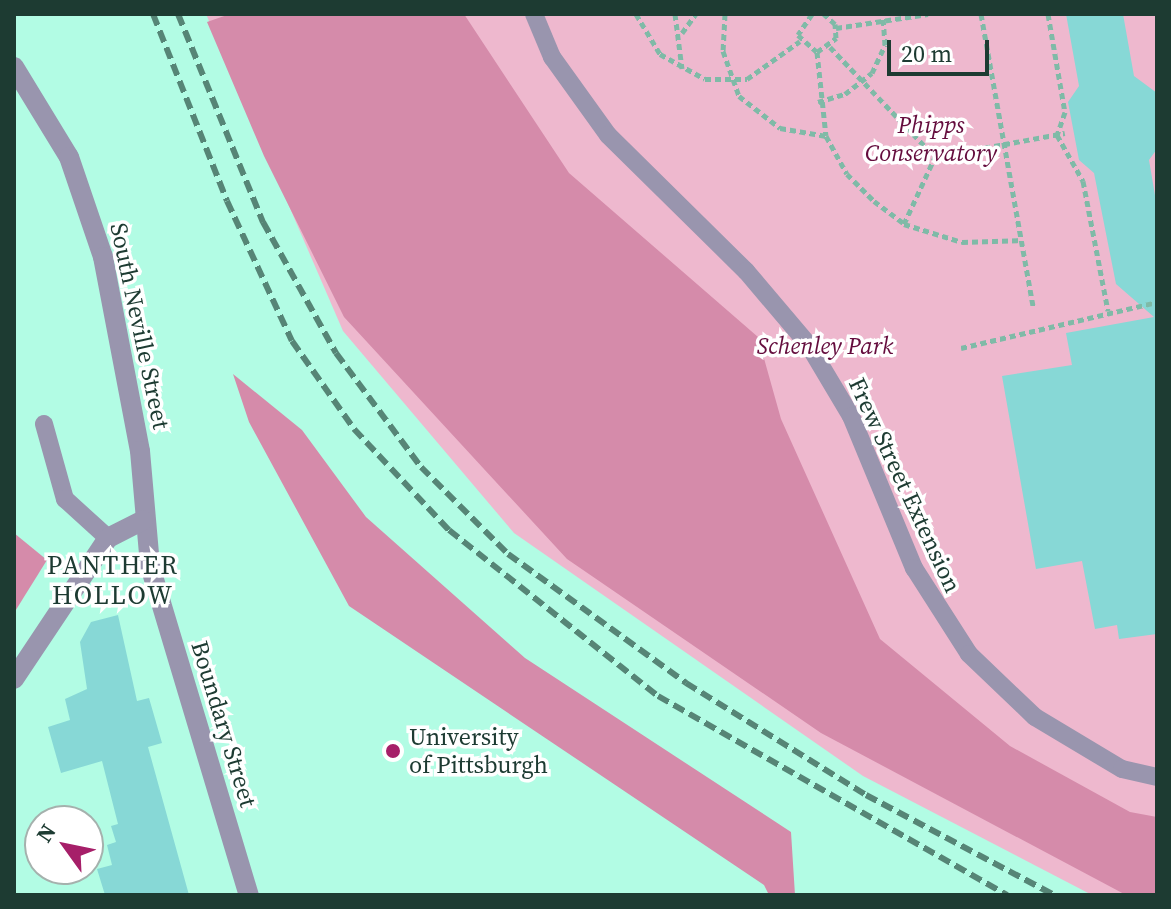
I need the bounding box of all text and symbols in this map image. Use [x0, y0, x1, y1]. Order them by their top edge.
scale bar [891, 24, 993, 74]
text: 20 m [901, 37, 952, 70]
park label: Phipps Conservatory [865, 111, 997, 167]
street label: South Neville Street [104, 220, 176, 432]
park label: Schenley Park [757, 332, 893, 360]
street label: Frew Street Extension [843, 373, 967, 597]
district label: PANTHER HOLLOW [47, 550, 179, 612]
street label: Boundary Street [185, 637, 263, 811]
place label: University of Pittsburgh [409, 723, 548, 779]
marker: University of Pittsburgh [384, 742, 402, 760]
north arrow [24, 805, 104, 885]
text: N [29, 818, 62, 848]

